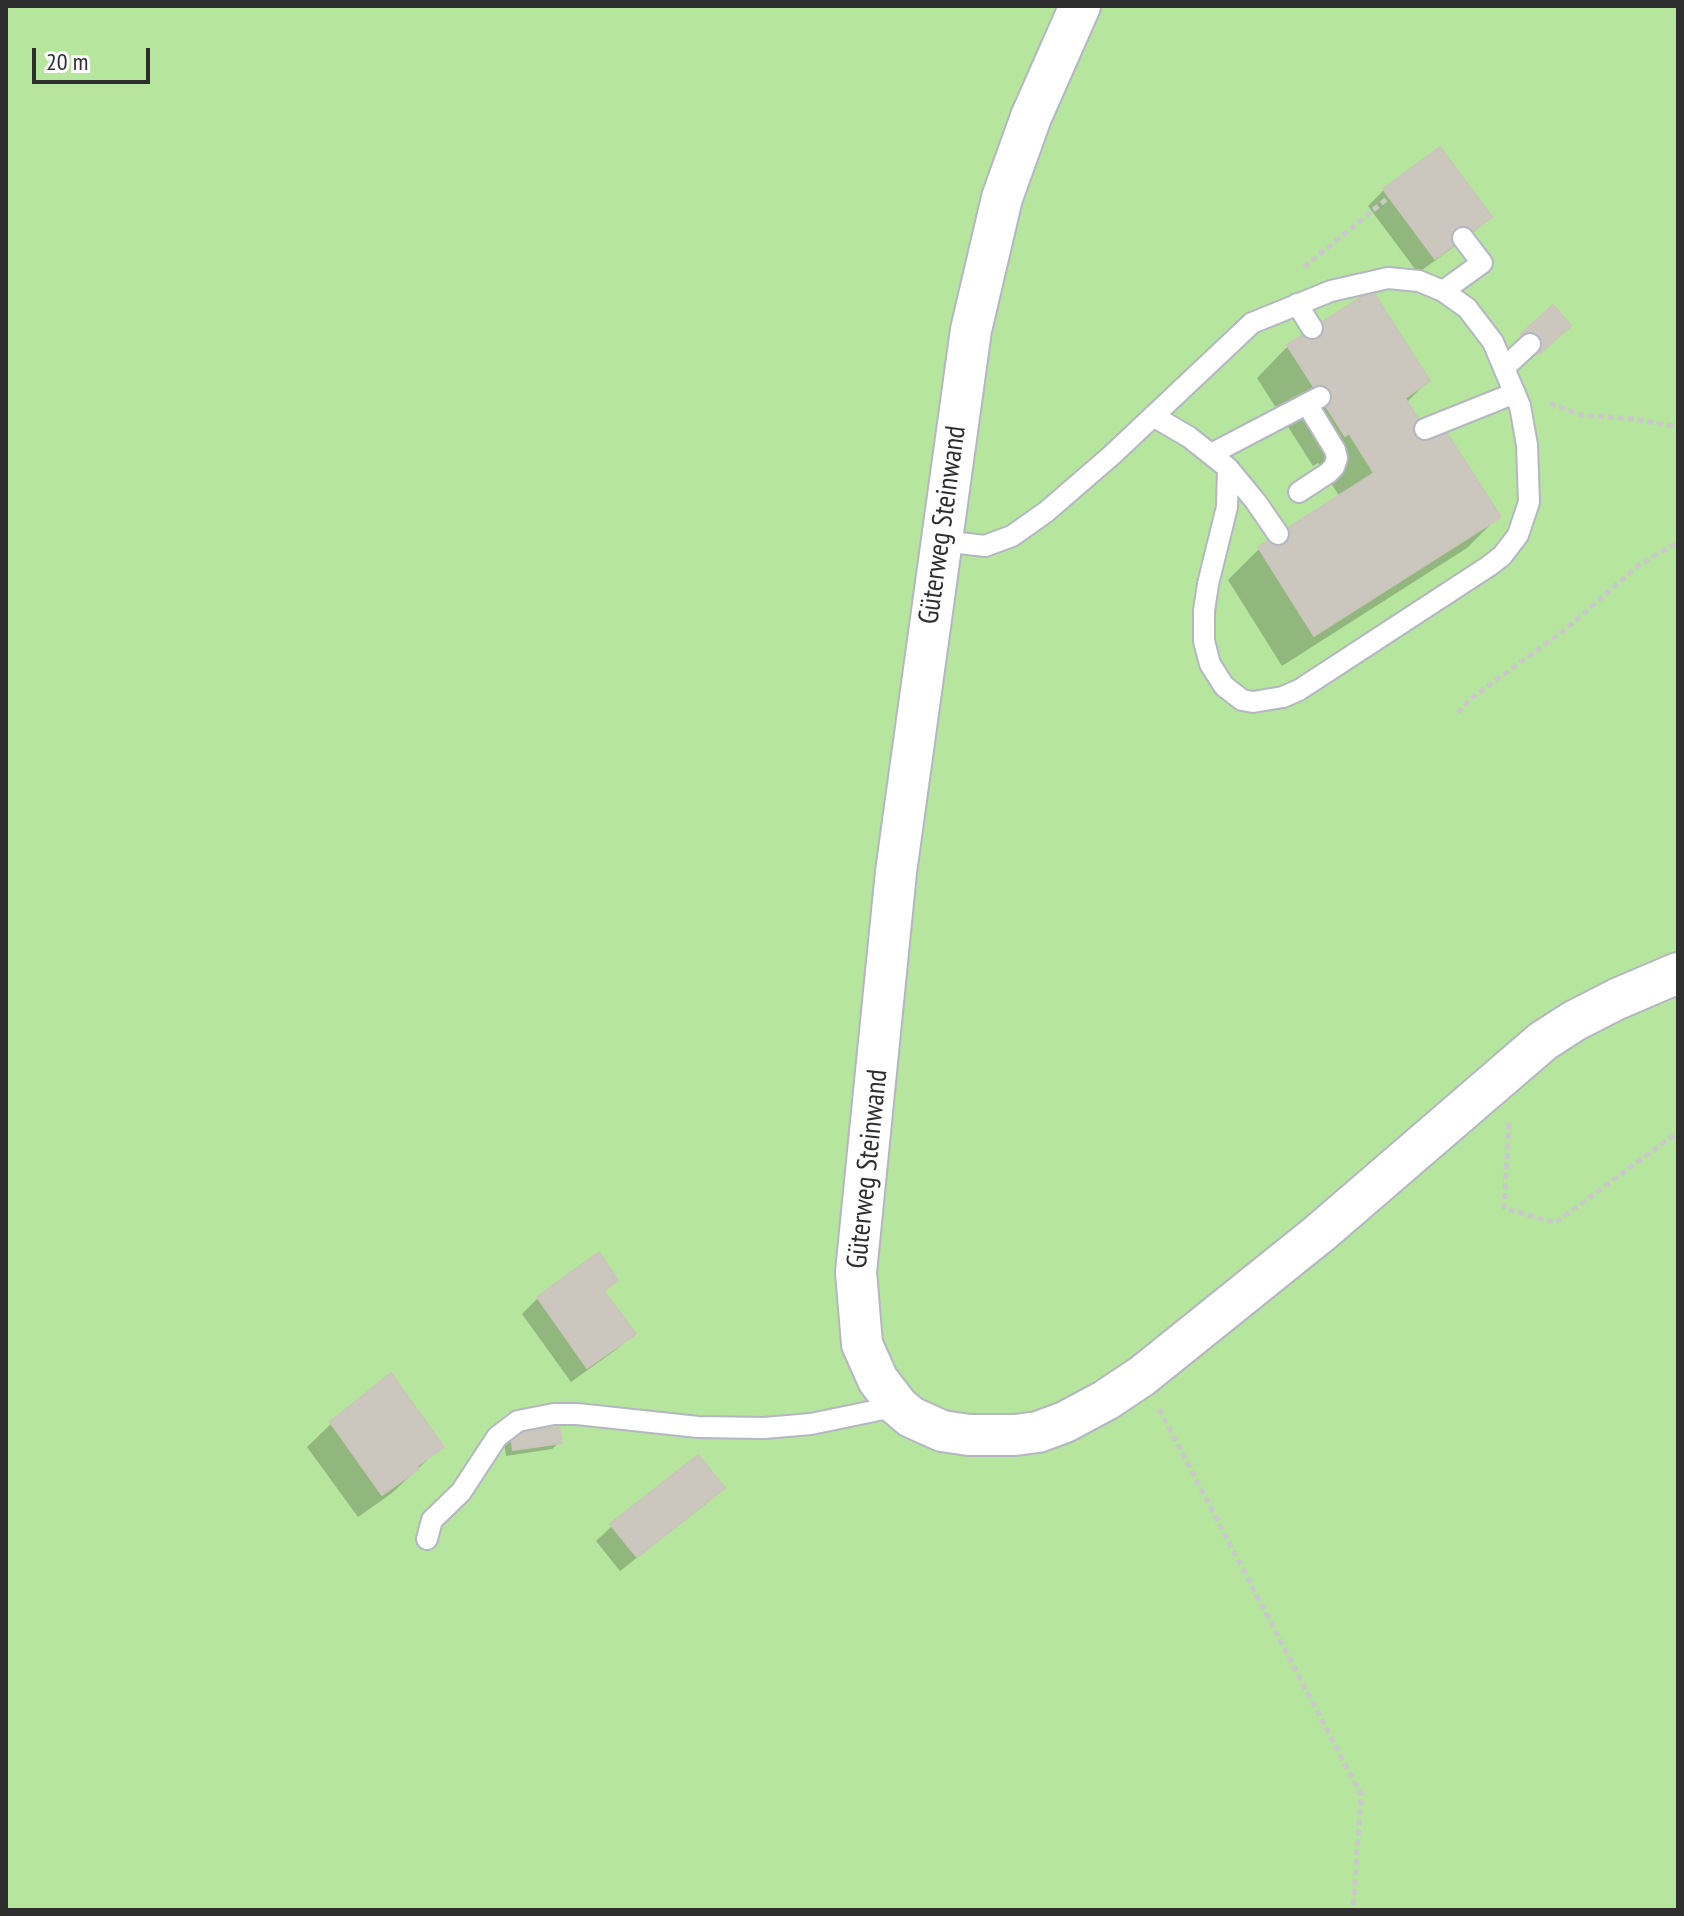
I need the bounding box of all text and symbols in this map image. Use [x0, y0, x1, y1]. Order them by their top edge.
scale bar [36, 32, 154, 82]
text: 20 m [46, 46, 88, 77]
street label: Güterweg Steinwand [912, 424, 974, 626]
street label: Güterweg Steinwand [841, 1068, 895, 1270]

